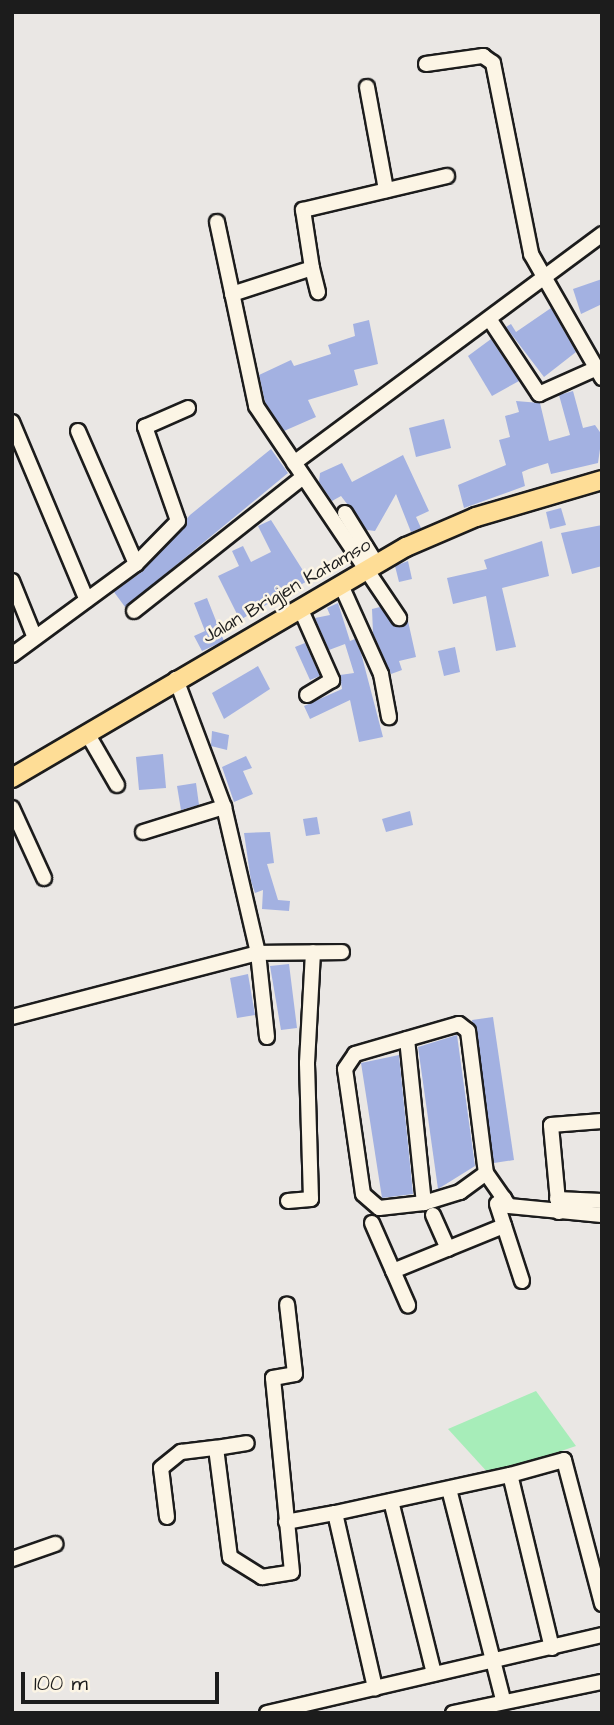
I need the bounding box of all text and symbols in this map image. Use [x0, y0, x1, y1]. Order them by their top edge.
street label: Jalan Brigjen Katamso [199, 534, 375, 648]
scale bar [24, 1658, 222, 1702]
text: 100 m [34, 1669, 88, 1698]

